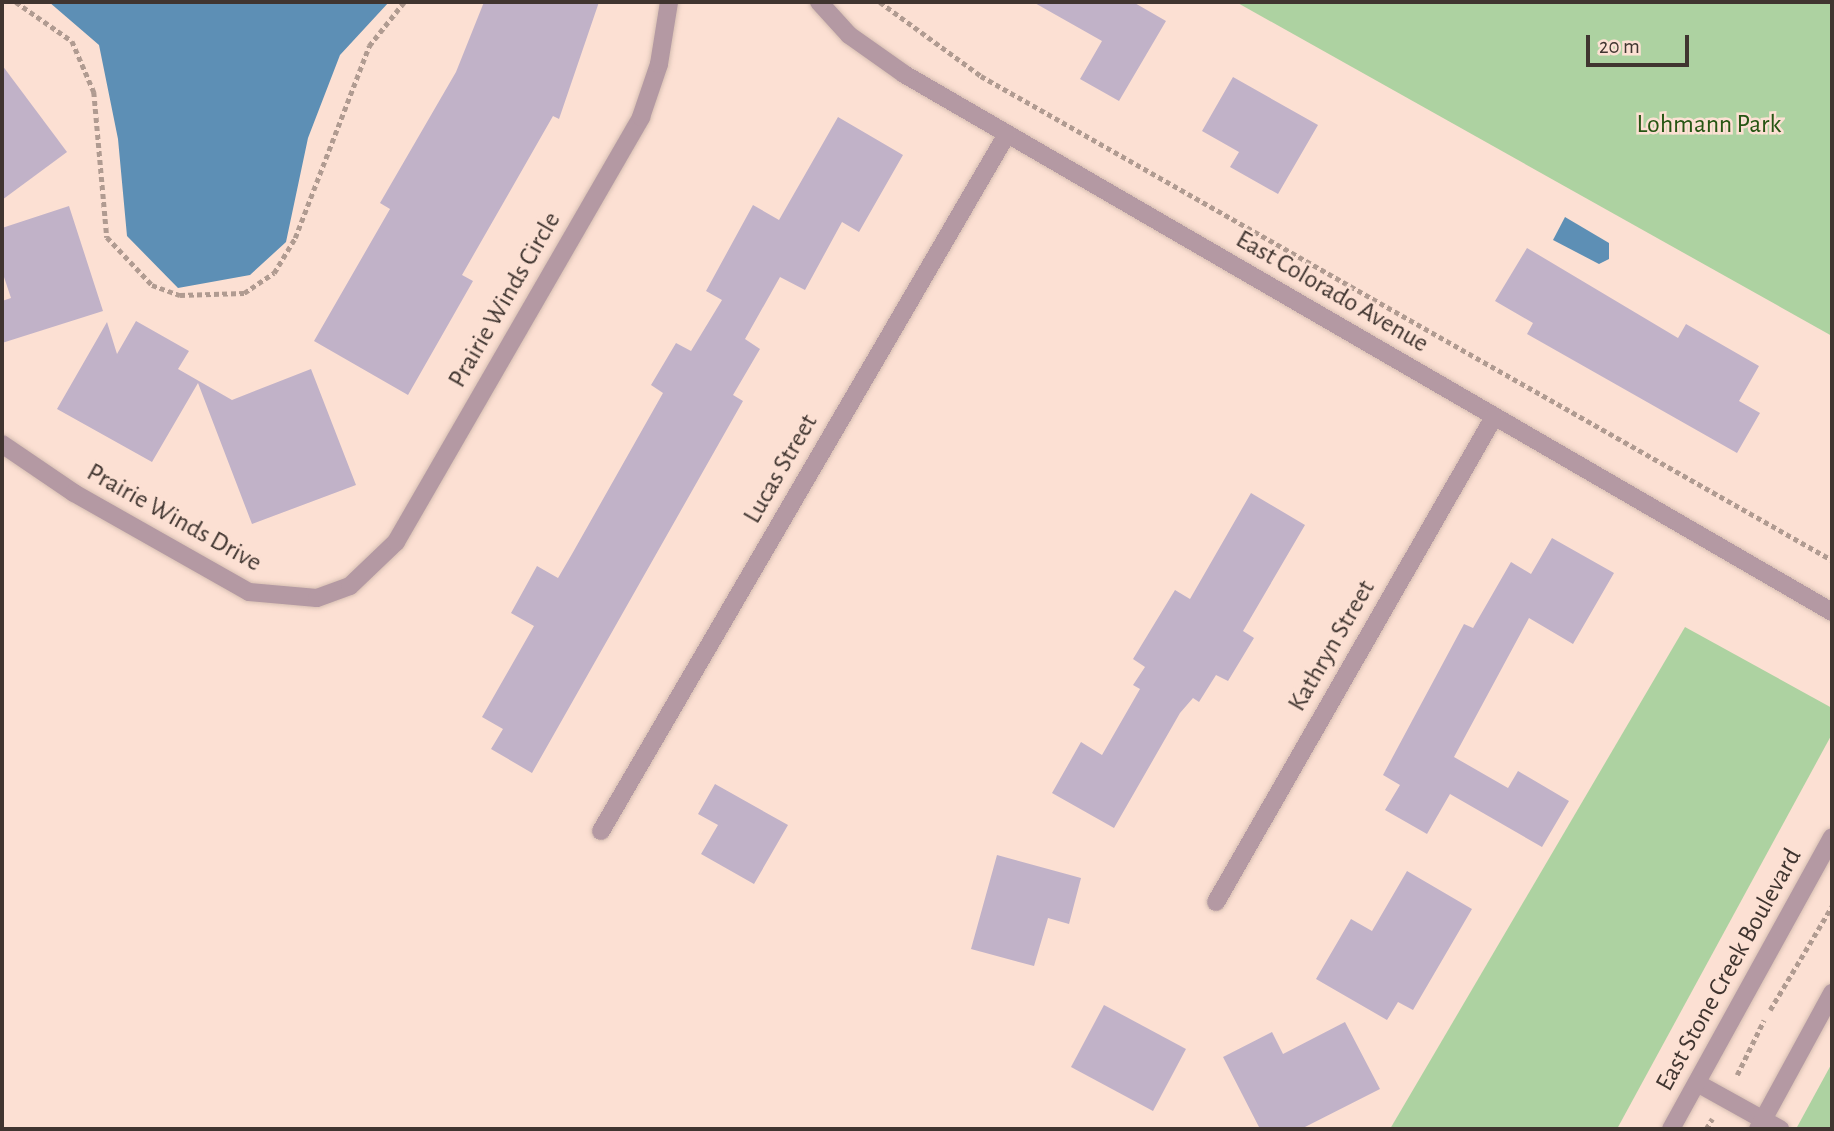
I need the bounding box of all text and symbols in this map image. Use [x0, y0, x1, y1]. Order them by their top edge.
scale bar [1589, 21, 1692, 65]
text: 20 m [1599, 36, 1640, 57]
park label: Lohmann Park [1637, 109, 1781, 141]
street label: Prairie Winds Circle [442, 207, 568, 393]
street label: East Colorado Avenue [1230, 224, 1434, 360]
street label: Lucas Street [737, 409, 825, 529]
street label: Prairie Winds Drive [81, 457, 267, 579]
street label: Kathryn Street [1282, 575, 1382, 717]
street label: East Stone Creek Boulevard [1649, 843, 1809, 1097]

